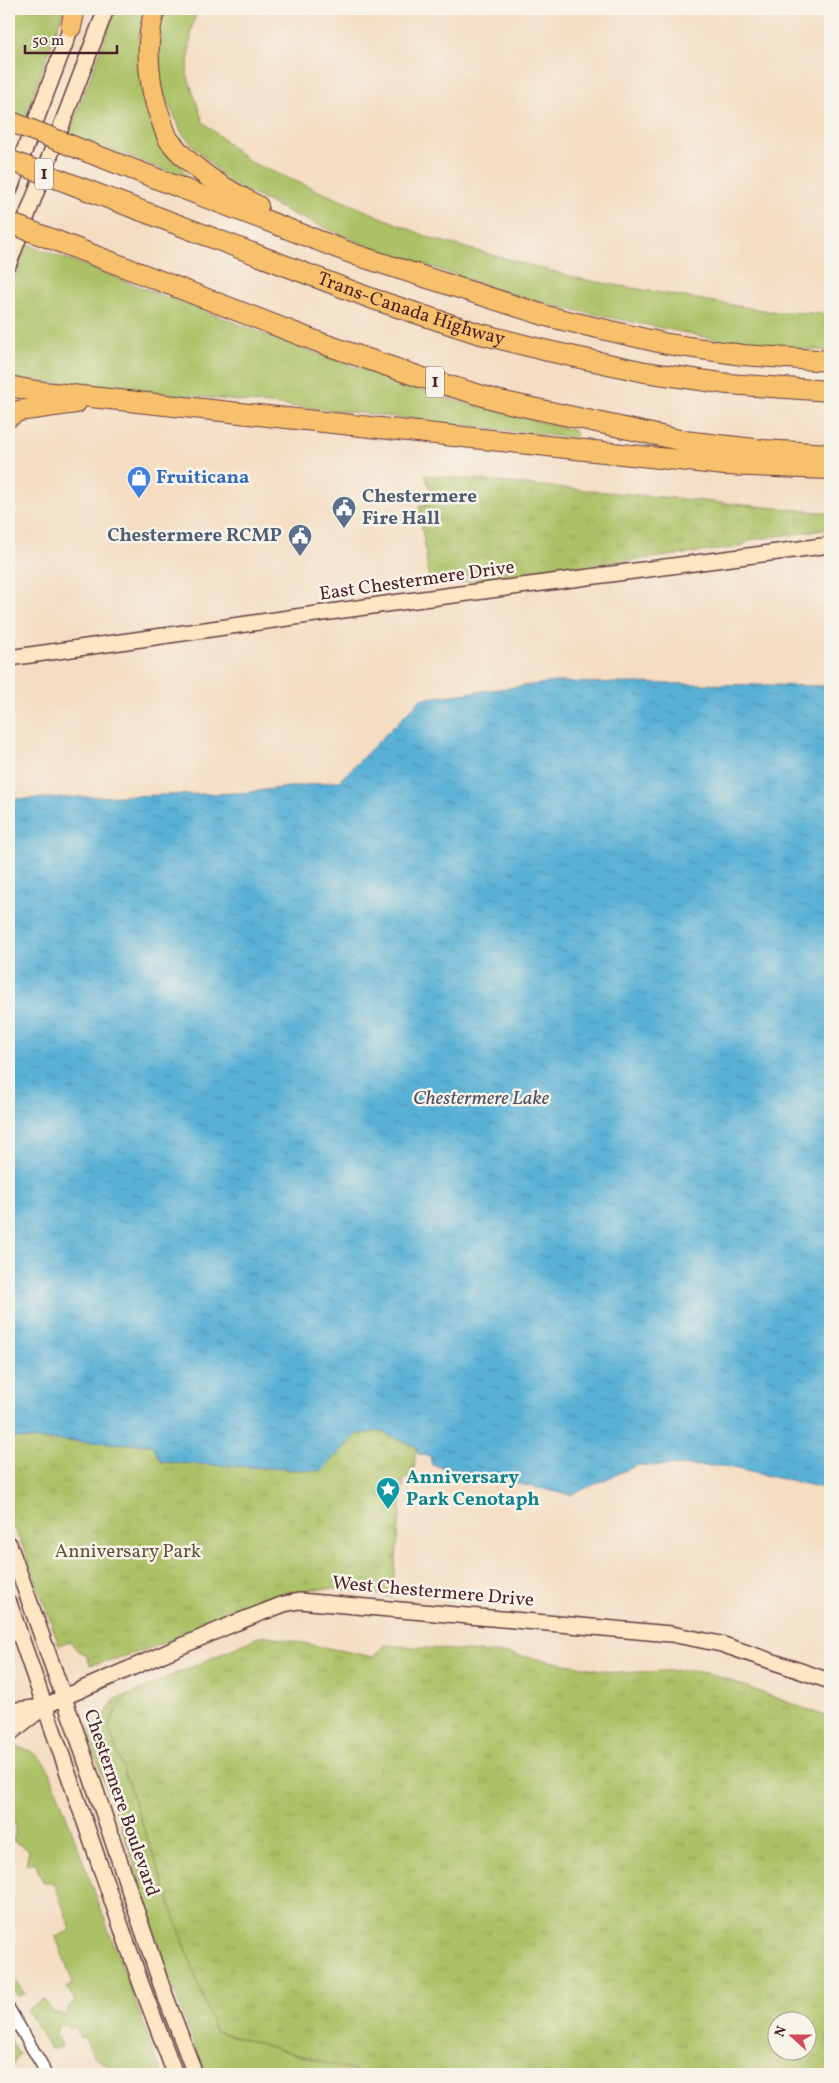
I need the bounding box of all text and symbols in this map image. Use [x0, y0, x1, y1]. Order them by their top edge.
scale bar [25, 22, 118, 54]
text: 50 m [32, 31, 64, 52]
road number: 1 [35, 158, 53, 190]
street label: Trans-Canada Highway [313, 266, 508, 353]
road number: 1 [426, 367, 444, 398]
shop icon: Fruiticana [126, 465, 152, 499]
place label: Fruiticana [156, 465, 249, 491]
place label: Chestermere Fire Hall [362, 484, 477, 532]
public building icon: Chestermere Fire Hall [331, 495, 357, 529]
place label: Chestermere RCMP [107, 523, 282, 549]
public building icon: Chestermere RCMP [287, 523, 313, 557]
street label: East Chestermere Drive [318, 554, 516, 608]
water label: Chestermere Lake [413, 1085, 550, 1113]
place label: Anniversary Park Cenotaph [406, 1465, 540, 1513]
place icon: Anniversary Park Cenotaph [375, 1476, 401, 1510]
park label: Anniversary Park [55, 1539, 201, 1565]
street label: West Chestermere Drive [331, 1570, 535, 1614]
street label: Chestermere Boulevard [77, 1706, 165, 1900]
north arrow [766, 2010, 816, 2060]
text: N [771, 2024, 792, 2040]

